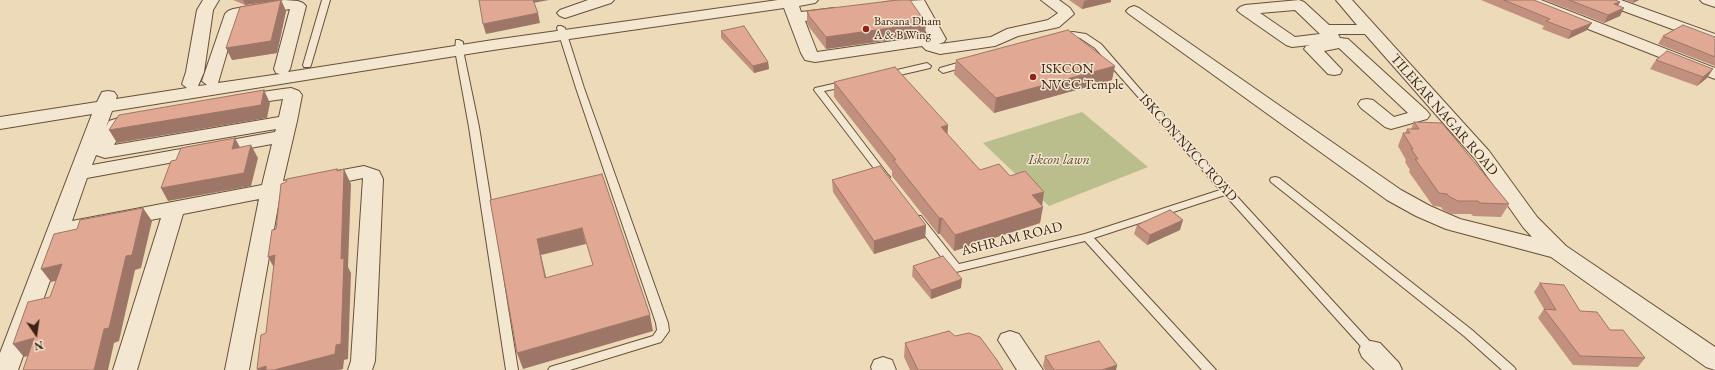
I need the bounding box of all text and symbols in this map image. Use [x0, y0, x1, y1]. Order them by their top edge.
place label: Barsana Dham A & B Wing [874, 15, 941, 43]
marker: Barsana Dham A & B Wing [861, 24, 871, 34]
street label: TILEKAR NAGAR ROAD [1387, 51, 1501, 179]
place label: ISKCON NVCC Temple [1041, 61, 1124, 94]
marker: ISKCON NVCC Temple [1028, 72, 1038, 82]
street label: ISKCON NVCC ROAD [1135, 91, 1241, 205]
park label: Iskcon lawn [1028, 152, 1090, 168]
street label: ASHRAM ROAD [960, 218, 1064, 260]
north arrow [16, 314, 56, 354]
text: N [33, 338, 45, 354]

